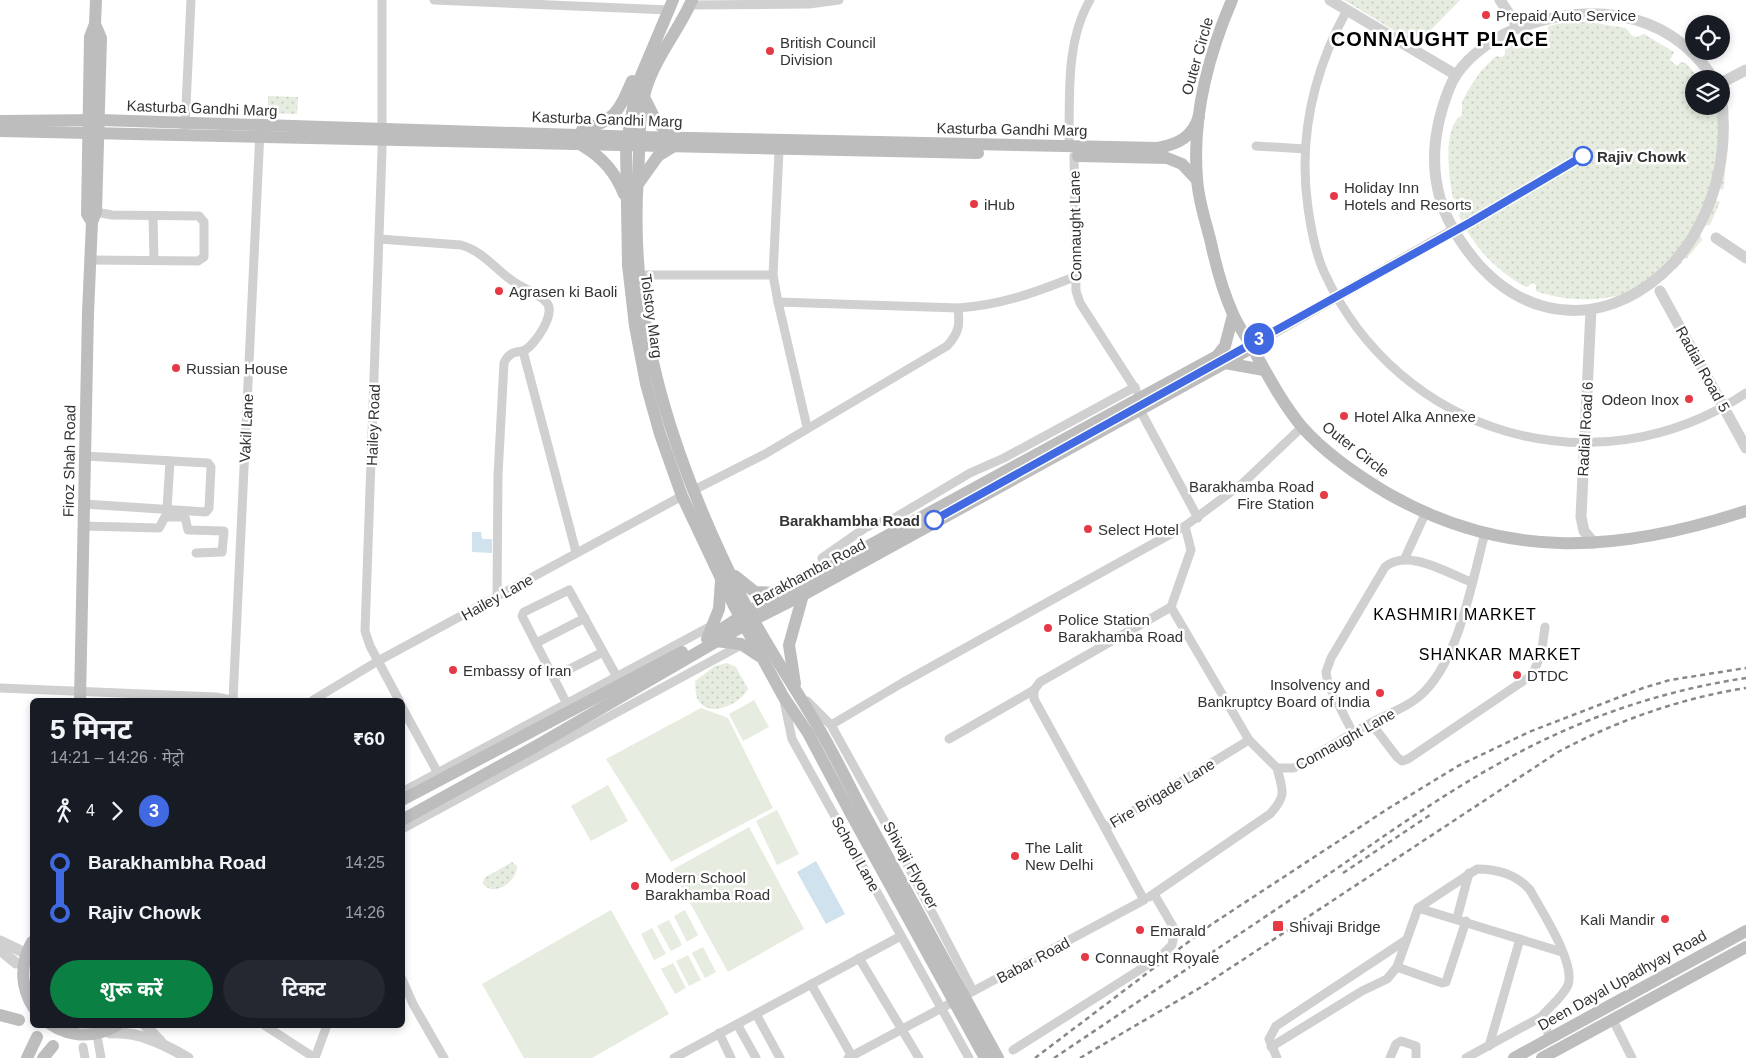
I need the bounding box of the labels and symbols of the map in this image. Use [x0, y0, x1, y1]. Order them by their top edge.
place label: Prepaid Auto Service [1496, 7, 1636, 24]
marker: Prepaid Auto Service [1480, 9, 1492, 21]
street label: Outer Circle [1178, 15, 1216, 97]
district label: CONNAUGHT PLACE [1331, 28, 1549, 50]
place label: British Council Division [780, 34, 876, 68]
marker: British Council Division [764, 45, 776, 57]
street label: Kasturba Gandhi Marg [126, 97, 278, 119]
street label: Kasturba Gandhi Marg [531, 108, 683, 130]
street label: Kasturba Gandhi Marg [936, 119, 1088, 139]
marker: Rajiv Chowk [1573, 146, 1593, 166]
place label: Rajiv Chowk [1597, 148, 1687, 165]
street label: Connaught Lane [1066, 170, 1084, 282]
place label: Holiday Inn Hotels and Resorts [1344, 179, 1472, 213]
marker: Holiday Inn Hotels and Resorts [1328, 190, 1340, 202]
place label: iHub [984, 196, 1015, 213]
marker: iHub [968, 198, 980, 210]
street label: Tolstoy Marg [638, 273, 666, 359]
place label: Agrasen ki Baoli [509, 283, 617, 300]
marker: Agrasen ki Baoli [493, 285, 505, 297]
line badge: 3 [1243, 323, 1275, 355]
street label: Radial Road 5 [1673, 323, 1733, 415]
place label: Russian House [186, 360, 288, 377]
marker: Russian House [170, 362, 182, 374]
street label: Radial Road 6 [1574, 381, 1596, 477]
street label: Hailey Road [363, 384, 383, 466]
place label: Odeon Inox [1601, 391, 1679, 408]
street label: Vakil Lane [236, 393, 256, 463]
marker: Odeon Inox [1683, 393, 1695, 405]
street label: Firoz Shah Road [60, 405, 78, 517]
place label: Hotel Alka Annexe [1354, 408, 1476, 425]
marker: Hotel Alka Annexe [1338, 410, 1350, 422]
street label: Outer Circle [1319, 418, 1393, 480]
place label: Barakhamba Road Fire Station [1189, 478, 1314, 512]
marker: Barakhamba Road Fire Station [1318, 489, 1330, 501]
marker: Barakhambha Road [924, 510, 944, 530]
place label: Barakhambha Road [779, 512, 920, 529]
place label: Select Hotel [1098, 521, 1179, 538]
marker: Select Hotel [1082, 523, 1094, 535]
street label: Barakhamba Road [750, 535, 868, 609]
street label: Hailey Lane [458, 570, 536, 624]
district label: KASHMIRI MARKET [1373, 606, 1537, 623]
place label: Police Station Barakhamba Road [1058, 611, 1183, 645]
marker: Police Station Barakhamba Road [1042, 622, 1054, 634]
district label: SHANKAR MARKET [1419, 646, 1581, 663]
place label: Embassy of Iran [463, 662, 571, 679]
marker: Embassy of Iran [447, 664, 459, 676]
place label: DTDC [1527, 667, 1569, 684]
marker: DTDC [1511, 669, 1523, 681]
place label: Insolvency and Bankruptcy Board of India [1197, 676, 1371, 710]
marker: Insolvency and Bankruptcy Board of India [1374, 687, 1386, 699]
street label: Connaught Lane [1292, 705, 1398, 773]
street label: Fire Brigade Lane [1107, 755, 1217, 831]
street label: School Lane [828, 813, 884, 895]
street label: Shivaji Flyover [880, 818, 942, 912]
place label: The Lalit New Delhi [1025, 839, 1093, 873]
marker: The Lalit New Delhi [1009, 850, 1021, 862]
place label: Modern School Barakhamba Road [645, 869, 770, 903]
marker: Modern School Barakhamba Road [629, 880, 641, 892]
place label: Kali Mandir [1580, 911, 1655, 928]
marker: Kali Mandir [1659, 913, 1671, 925]
place label: Shivaji Bridge [1289, 918, 1381, 935]
marker: Shivaji Bridge [1271, 919, 1285, 933]
place label: Emarald [1150, 922, 1206, 939]
marker: Emarald [1134, 924, 1146, 936]
street label: Deen Dayal Upadhyay Road [1535, 926, 1709, 1034]
street label: Babar Road [994, 934, 1072, 986]
place label: Connaught Royale [1095, 949, 1219, 966]
marker: Connaught Royale [1079, 951, 1091, 963]

